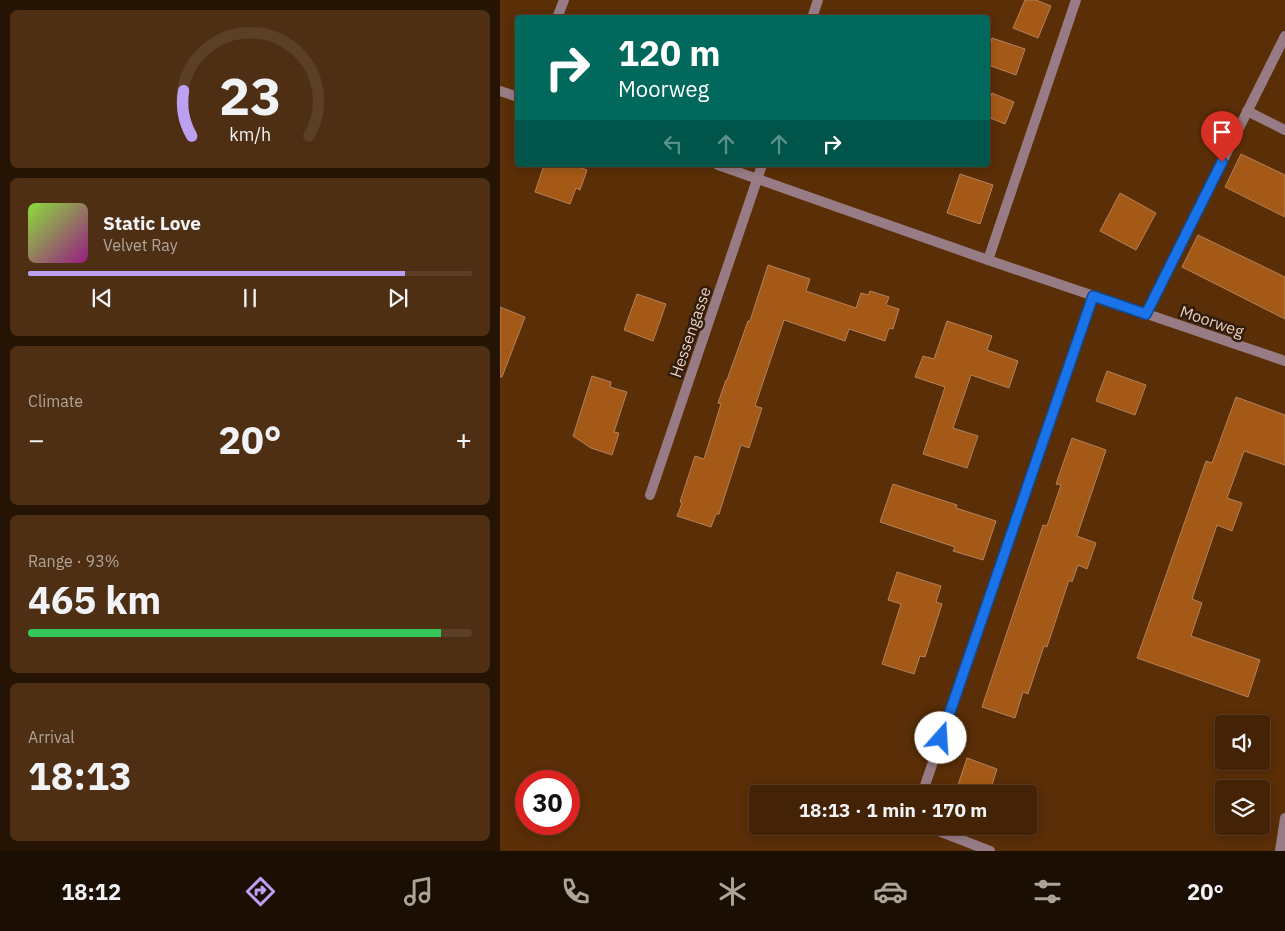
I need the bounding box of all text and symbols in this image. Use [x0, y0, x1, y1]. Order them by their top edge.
text: 120 m [618, 30, 721, 76]
icon: right [535, 35, 600, 100]
text: 23 [219, 62, 281, 129]
text: Moorweg [618, 74, 709, 103]
pin [1201, 111, 1243, 162]
icon: arrive [1208, 118, 1236, 146]
text: km/h [229, 123, 271, 146]
icon: left [659, 130, 687, 158]
icon: ahead [712, 130, 740, 158]
icon: ahead [765, 130, 793, 158]
icon: right [818, 130, 846, 158]
text: Static Love [103, 211, 201, 235]
text: Velvet Ray [103, 235, 178, 255]
icon: previous [88, 284, 116, 312]
icon: pause [236, 284, 264, 312]
icon: next [384, 284, 412, 312]
street label: Hessengasse [665, 284, 715, 380]
street label: Moorweg [1177, 301, 1247, 341]
text: Climate [28, 391, 83, 411]
text: 20° [218, 415, 282, 464]
text: − [28, 421, 45, 458]
text: + [455, 421, 472, 458]
text: Range · 93% [28, 551, 120, 571]
text: 465 km [28, 575, 161, 624]
position arrow [914, 711, 966, 763]
map controls [1215, 715, 1270, 835]
button: sound [1215, 715, 1270, 770]
text: Arrival [28, 727, 75, 747]
text: 18:13 [28, 751, 132, 800]
speed limit sign: 30 [515, 770, 580, 835]
button: layers [1215, 780, 1270, 835]
text: 18:13 · 1 min · 170 m [799, 798, 987, 822]
icon: directions [243, 874, 278, 909]
icon: music [401, 874, 436, 909]
icon: phone [558, 874, 593, 909]
icon: climate [715, 874, 750, 909]
icon: car [873, 874, 908, 909]
icon: filters [1030, 874, 1065, 909]
text: 18:12 [61, 877, 121, 906]
text: 20° [1187, 877, 1224, 906]

